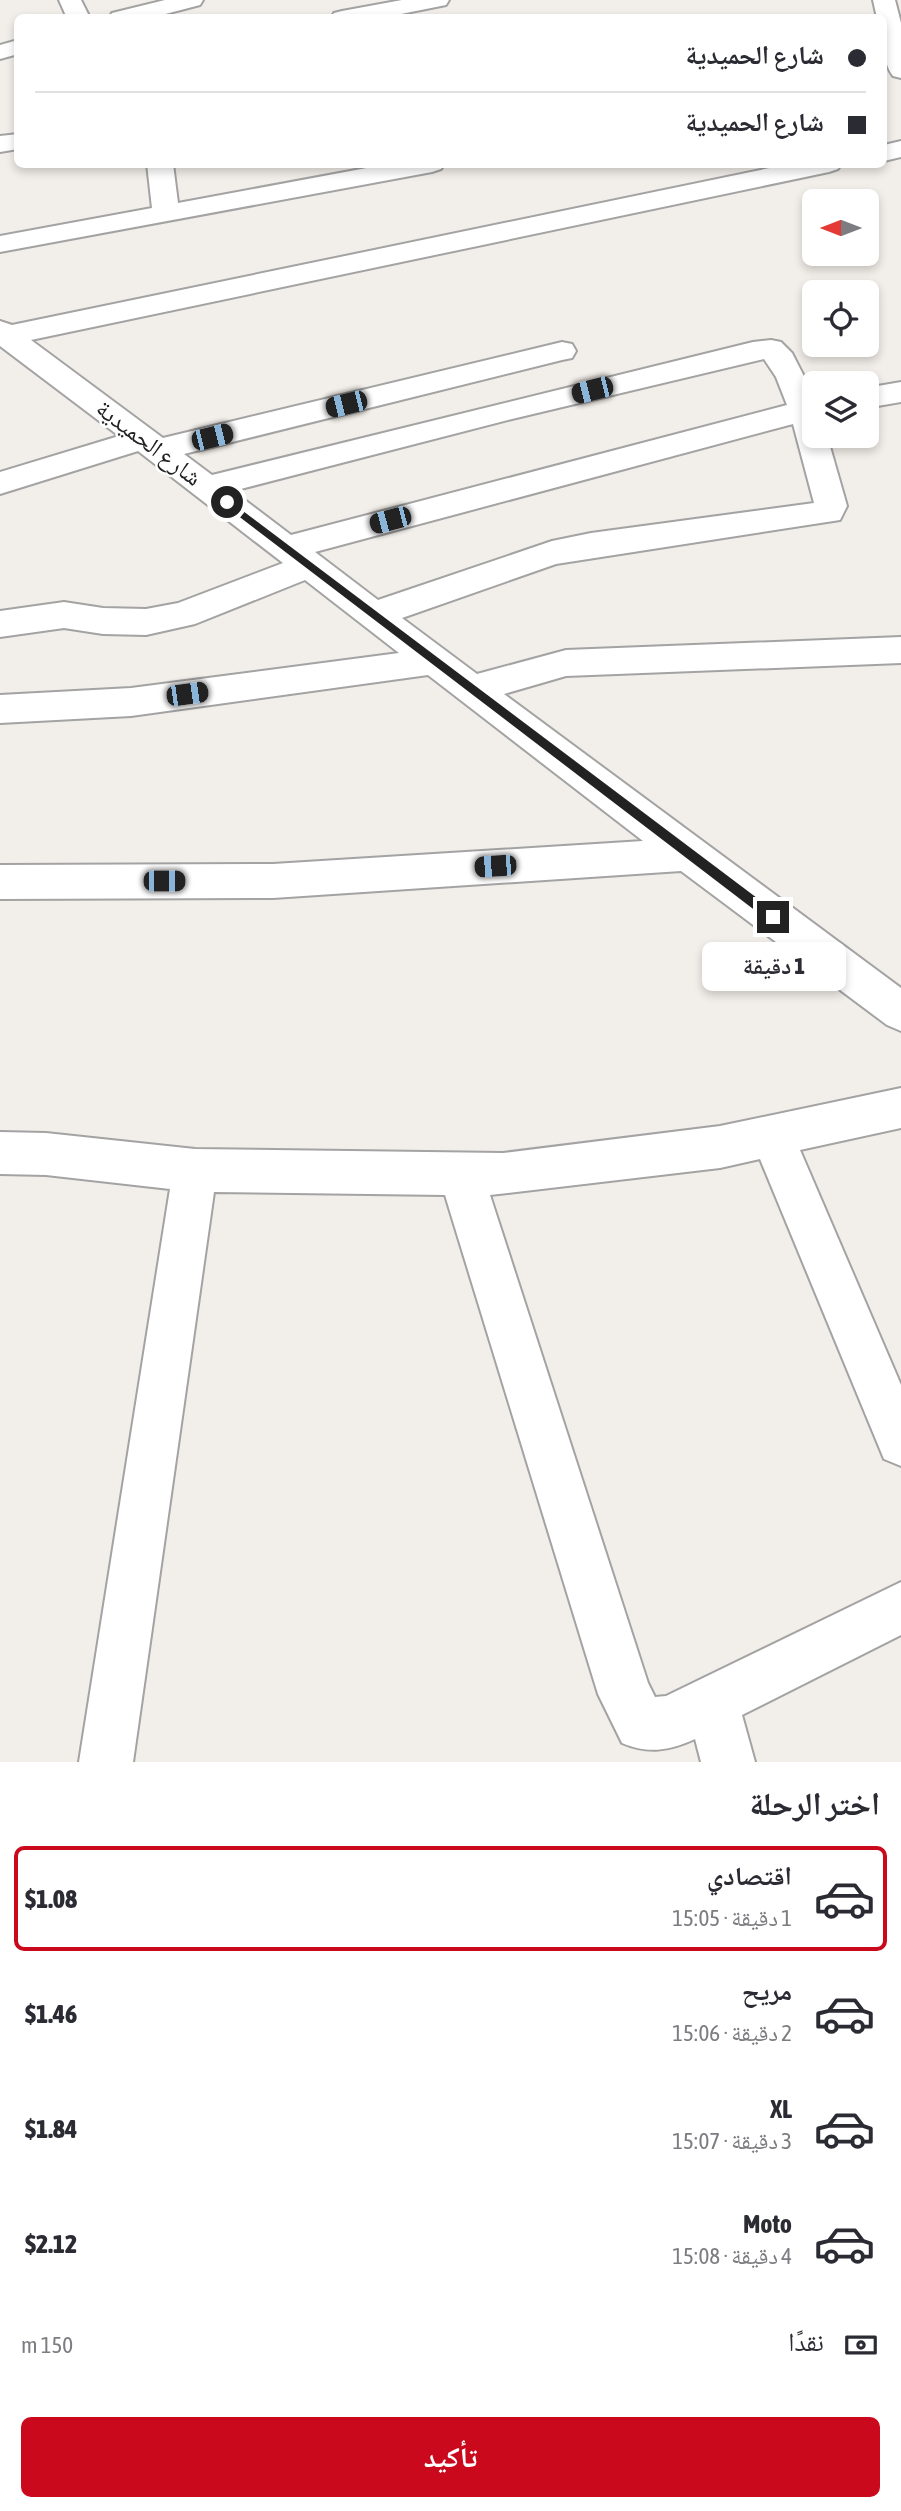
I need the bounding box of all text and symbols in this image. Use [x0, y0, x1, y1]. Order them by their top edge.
text: شارع الحميدية [685, 40, 824, 70]
text: شارع الحميدية [685, 107, 824, 137]
north arrow [802, 189, 878, 266]
map controls [802, 189, 879, 448]
button: locate [802, 280, 879, 357]
button: layers [802, 371, 879, 448]
car [570, 375, 615, 405]
car [324, 389, 369, 419]
street label: شارع الحميدية [90, 394, 207, 493]
car [190, 422, 235, 452]
route start [211, 486, 243, 518]
car [367, 504, 414, 536]
car [165, 681, 210, 707]
car [474, 854, 517, 878]
car [144, 871, 186, 892]
route end [757, 901, 789, 933]
callout: 1 دقيقة [701, 942, 845, 990]
text: 1 دقيقة [743, 953, 805, 979]
text: اختر الرحلة [749, 1785, 880, 1822]
text: اقتصادي [707, 1861, 792, 1891]
icon: car [813, 1867, 876, 1930]
text: $1.08 [25, 1884, 77, 1914]
text: 1 دقيقة · 15:05 [672, 1905, 792, 1931]
text: مريح [742, 1976, 792, 2006]
icon: car [813, 1982, 876, 2045]
text: $1.46 [25, 1999, 77, 2029]
text: 2 دقيقة · 15:06 [672, 2020, 792, 2046]
text: XL [770, 2094, 792, 2124]
icon: car [813, 2097, 876, 2160]
text: $1.84 [25, 2114, 77, 2144]
text: 3 دقيقة · 15:07 [672, 2128, 792, 2154]
text: Moto [743, 2209, 792, 2239]
icon: car [813, 2212, 876, 2275]
text: $2.12 [25, 2229, 77, 2259]
text: 4 دقيقة · 15:08 [672, 2243, 792, 2269]
icon: cash [842, 2326, 880, 2364]
text: نقدًا [788, 2327, 824, 2357]
text: 150 m [21, 2332, 73, 2358]
button: تأكيد [21, 2417, 880, 2497]

